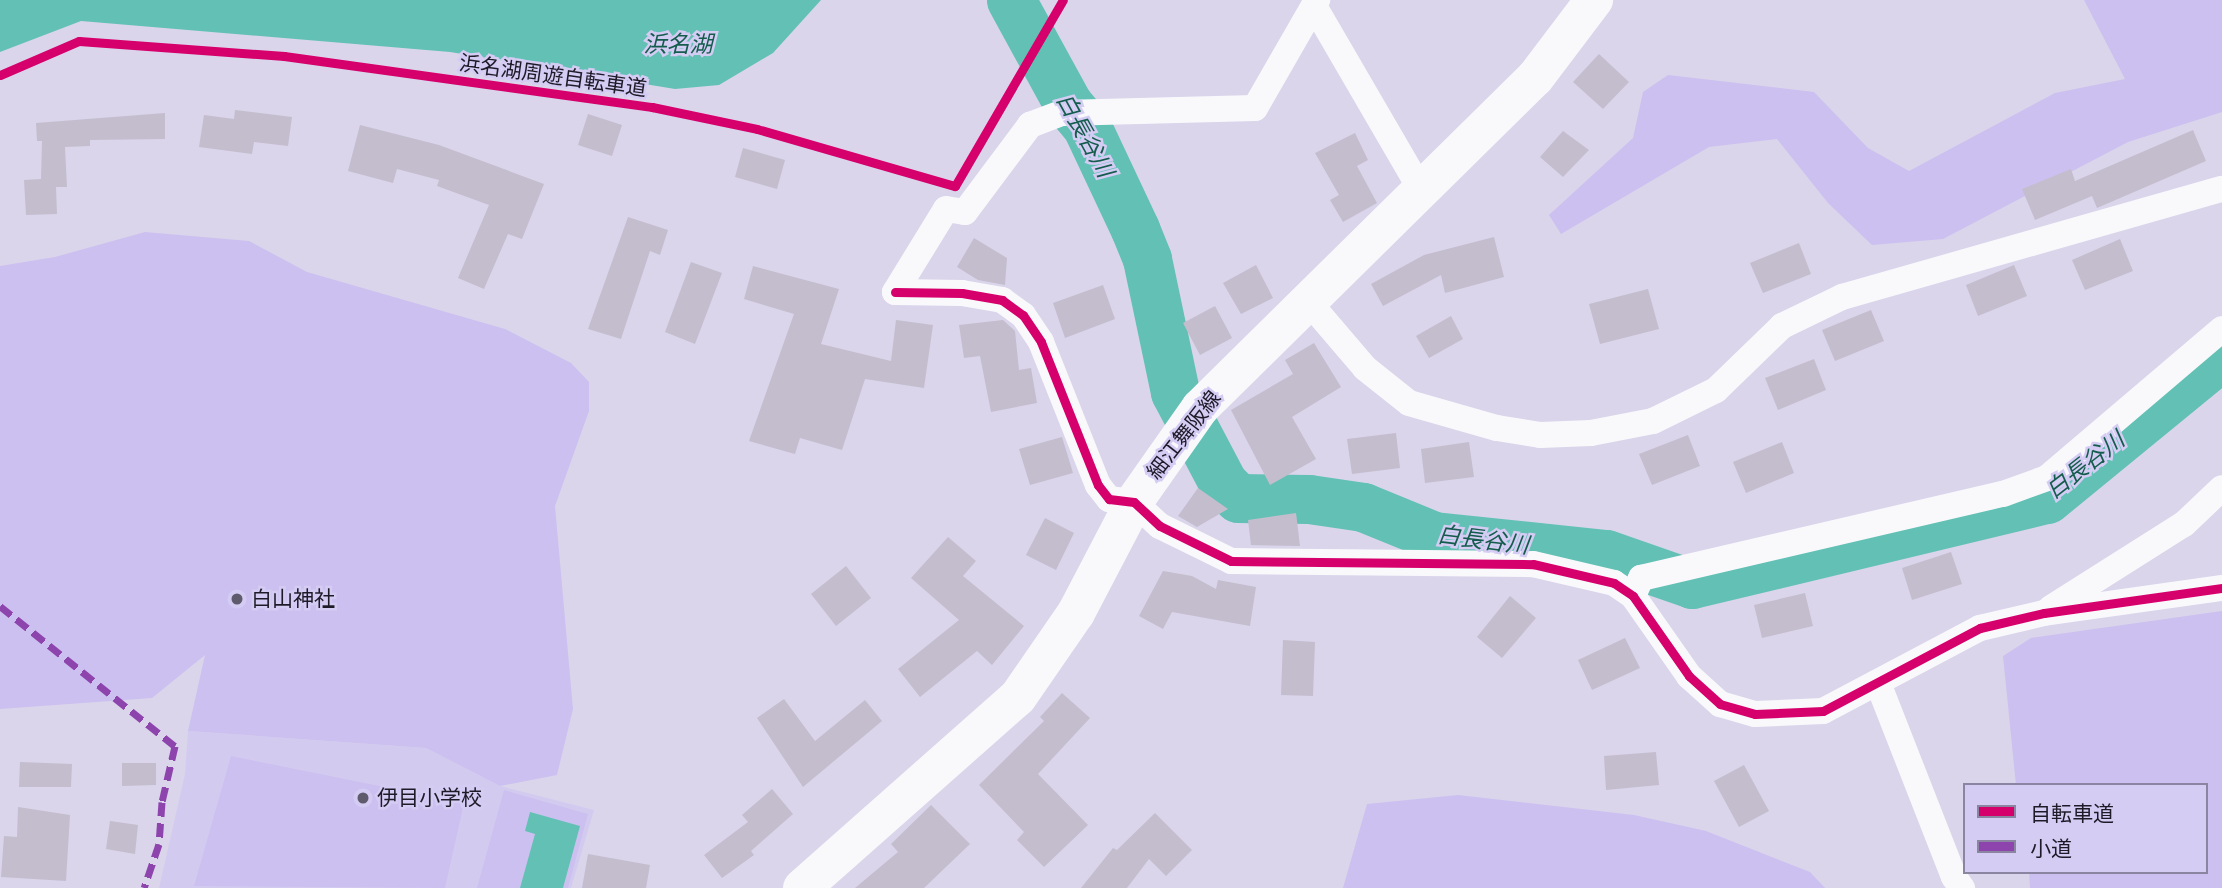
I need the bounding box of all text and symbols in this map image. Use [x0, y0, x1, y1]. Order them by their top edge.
water label: 浜名湖 [644, 30, 712, 58]
street label: 浜名湖周遊自転車道 [458, 50, 648, 102]
water label: 白長谷川 [1051, 88, 1119, 182]
street label: 細江舞阪線 [1142, 386, 1226, 484]
water label: 白長谷川 [2040, 426, 2130, 504]
water label: 白長谷川 [1436, 521, 1530, 559]
place label: 白山神社 [251, 586, 335, 612]
marker: 白山神社 [229, 591, 245, 607]
legend [1963, 783, 2208, 874]
place label: 伊目小学校 [377, 785, 482, 811]
marker: 伊目小学校 [355, 790, 371, 806]
text: 自転車道 [2030, 801, 2114, 826]
text: 小道 [2030, 836, 2072, 861]

